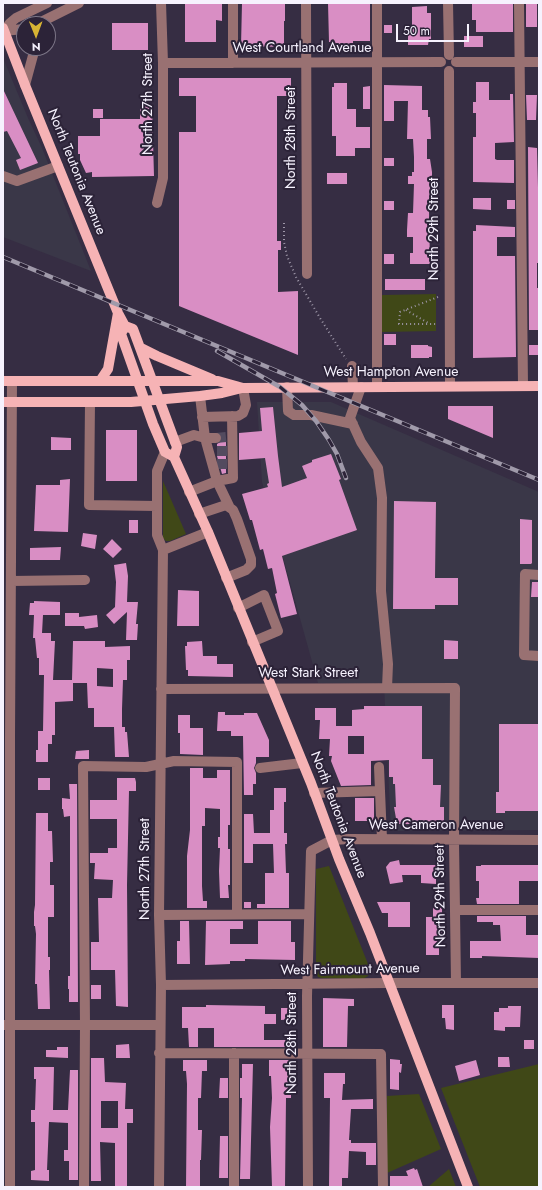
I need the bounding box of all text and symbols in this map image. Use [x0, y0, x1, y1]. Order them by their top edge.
north arrow [16, 16, 56, 56]
scale bar [398, 16, 471, 42]
text: 50 m [403, 22, 430, 40]
text: N [32, 39, 41, 55]
street label: West Courtland Avenue [233, 41, 371, 57]
street label: North 27th Street [141, 53, 157, 155]
street label: North 28th Street [284, 87, 300, 189]
street label: North Teutonia Avenue [43, 107, 109, 237]
street label: North 29th Street [427, 178, 443, 280]
street label: West Hampton Avenue [324, 365, 458, 381]
street label: West Stark Street [258, 666, 358, 682]
street label: North Teutonia Avenue [306, 749, 370, 881]
street label: North 27th Street [138, 818, 154, 920]
street label: West Cameron Avenue [368, 818, 504, 834]
street label: North 29th Street [432, 845, 450, 947]
street label: West Fairmount Avenue [280, 960, 420, 980]
street label: North 28th Street [285, 992, 301, 1094]

